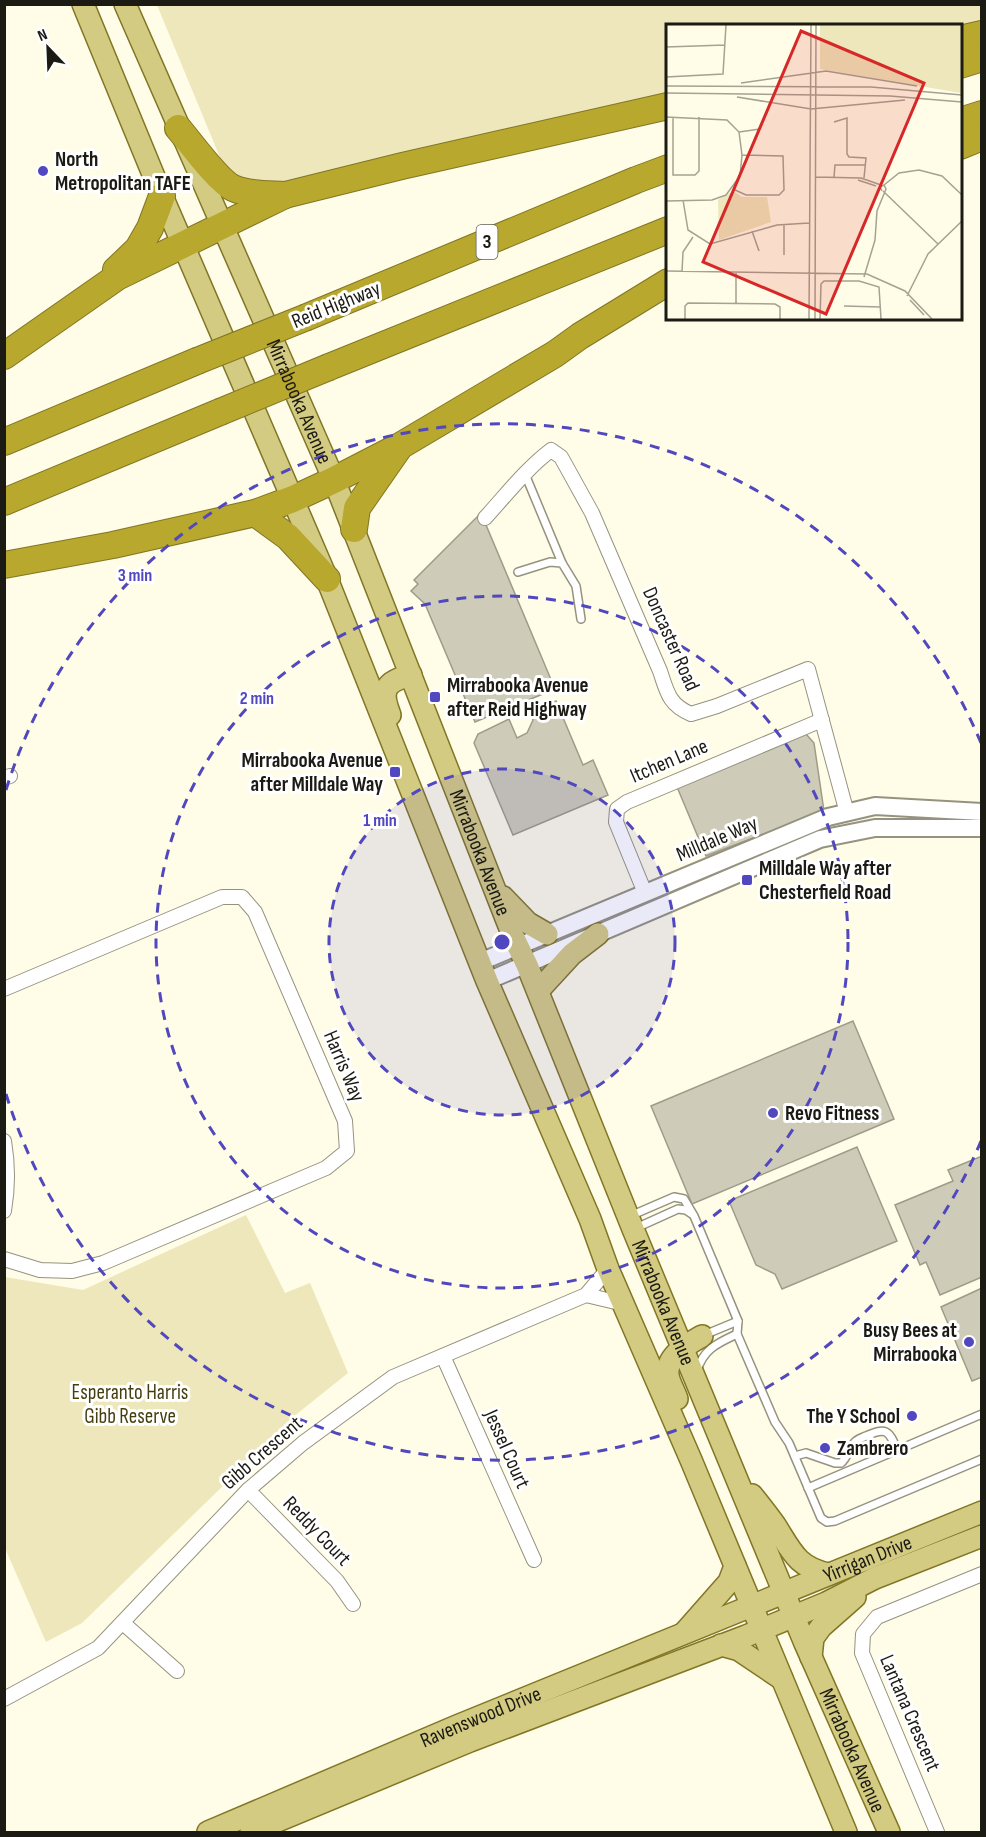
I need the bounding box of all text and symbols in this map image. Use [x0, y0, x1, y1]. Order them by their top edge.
north arrow [18, 18, 78, 78]
inset map [666, 24, 962, 320]
text: N [35, 25, 50, 46]
place label: North Metropolitan TAFE [55, 147, 191, 196]
marker: North Metropolitan TAFE [36, 164, 50, 178]
road number: 3 [476, 225, 498, 259]
street label: Reid Highway [288, 276, 384, 334]
street label: Mirrabooka Avenue [261, 335, 338, 467]
text: 3 min [118, 565, 152, 586]
street label: Doncaster Road [637, 583, 705, 695]
place label: Mirrabooka Avenue after Reid Highway [447, 673, 589, 722]
text: 2 min [240, 688, 274, 709]
marker: Mirrabooka Avenue after Reid Highway [428, 690, 442, 704]
street label: Itchen Lane [626, 733, 712, 789]
place label: Mirrabooka Avenue after Milldale Way [241, 748, 383, 797]
marker: Mirrabooka Avenue after Milldale Way [388, 765, 402, 779]
street label: Mirrabooka Avenue [444, 786, 516, 919]
text: 1 min [363, 810, 397, 831]
street label: Milldale Way [673, 811, 761, 867]
place label: Milldale Way after Chesterfield Road [759, 856, 892, 905]
marker: Milldale Way after Chesterfield Road [740, 873, 754, 887]
centre of rings [492, 932, 512, 952]
street label: Harris Way [318, 1027, 370, 1105]
place label: Revo Fitness [785, 1101, 879, 1126]
marker: Revo Fitness [766, 1106, 780, 1120]
street label: Mirrabooka Avenue [626, 1236, 701, 1369]
place label: Busy Bees at Mirrabooka [863, 1318, 957, 1367]
marker: Busy Bees at Mirrabooka [962, 1335, 976, 1349]
park label: Esperanto Harris Gibb Reserve [72, 1380, 188, 1429]
place label: The Y School [806, 1404, 900, 1429]
street label: Jessel Court [478, 1405, 535, 1492]
marker: The Y School [905, 1409, 919, 1423]
street label: Gibb Crescent [216, 1411, 308, 1495]
place label: Zambrero [837, 1436, 908, 1461]
marker: Zambrero [818, 1441, 832, 1455]
street label: Reddy Court [278, 1491, 356, 1571]
street label: Yirrigan Drive [820, 1529, 915, 1588]
street label: Lantana Crescent [874, 1651, 946, 1775]
street label: Ravenswood Drive [416, 1681, 545, 1753]
street label: Mirrabooka Avenue [814, 1684, 891, 1816]

